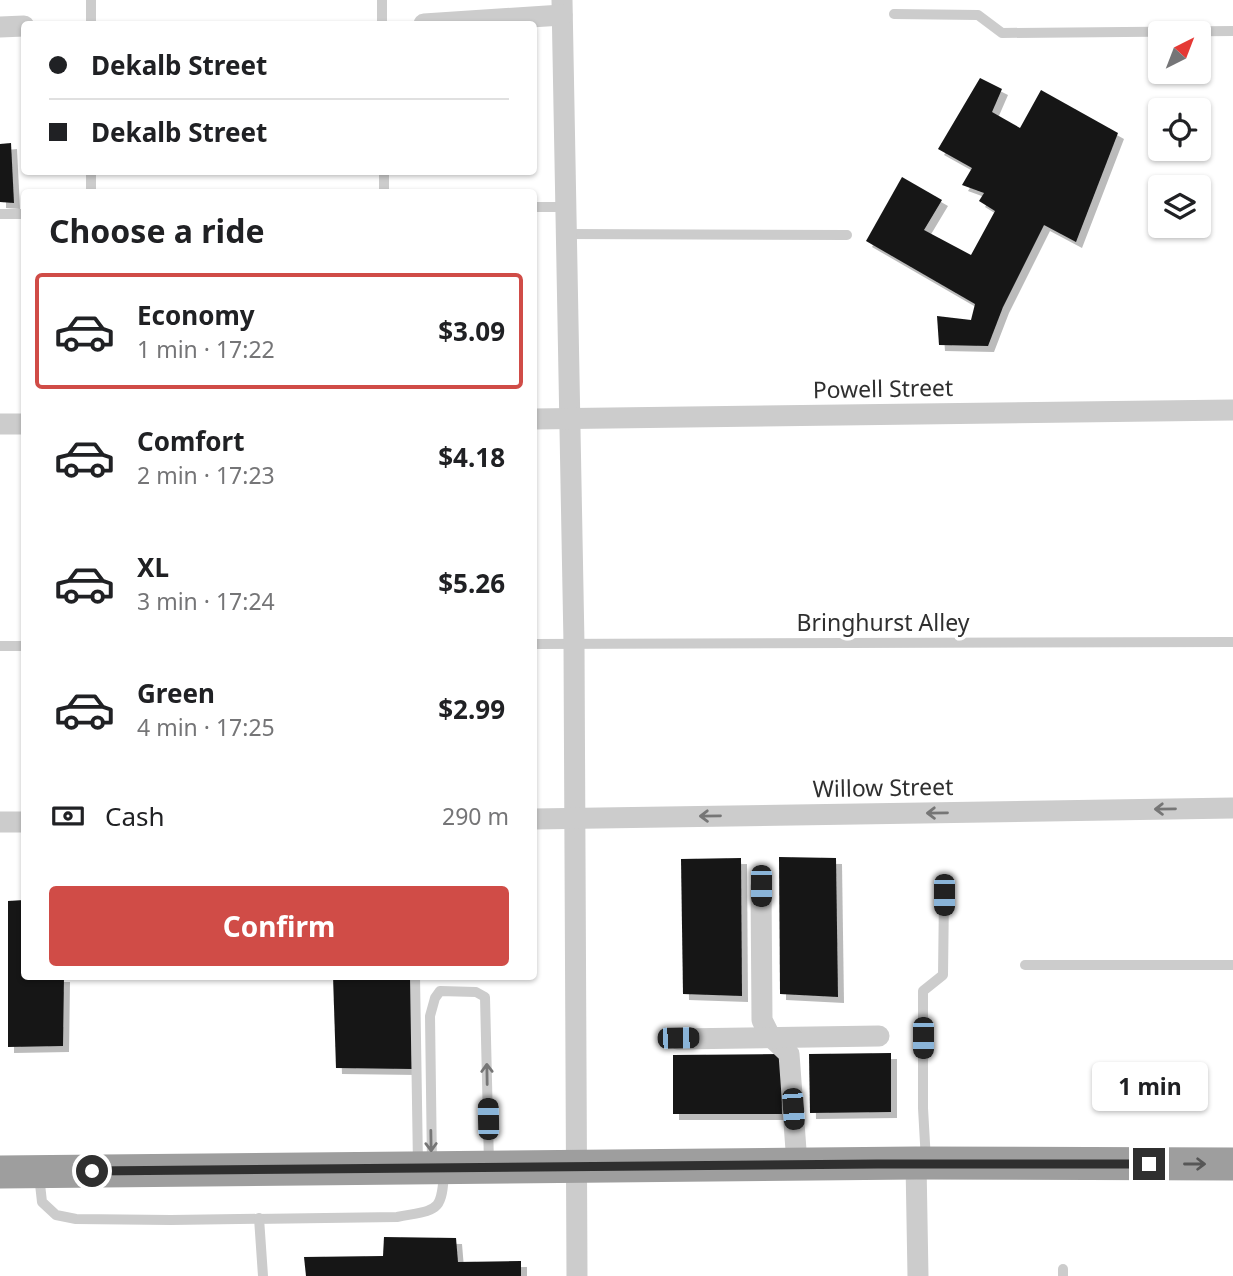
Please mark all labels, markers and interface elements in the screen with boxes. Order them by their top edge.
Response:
north arrow [1148,21,1211,84]
map controls [1148,21,1211,238]
text: Dekalb Street [91,47,267,83]
button: locate [1148,98,1211,161]
text: Dekalb Street [91,114,267,150]
button: layers [1148,175,1211,238]
text: Choose a ride [49,209,265,252]
text: Economy [137,297,255,333]
icon: car [53,300,116,363]
text: $3.09 [438,313,505,349]
text: 1 min · 17:22 [137,333,275,365]
street label: Powell Street [812,371,954,405]
text: Comfort [137,423,245,459]
icon: car [53,426,116,489]
text: $4.18 [438,439,505,475]
text: 2 min · 17:23 [137,459,275,491]
text: XL [137,549,169,585]
icon: car [53,552,116,615]
text: $5.26 [438,565,505,601]
text: 3 min · 17:24 [137,585,275,617]
street label: Bringhurst Alley [797,606,970,638]
text: Green [137,675,215,711]
icon: car [53,678,116,741]
text: $2.99 [438,691,505,727]
text: 4 min · 17:25 [137,711,275,743]
street label: Willow Street [812,770,954,804]
icon: cash [49,797,87,835]
text: Cash [105,798,165,834]
text: 290 m [442,800,509,832]
one-way arrow [1154,802,1177,816]
one-way arrow [926,806,949,820]
one-way arrow [699,810,722,823]
car [751,865,772,907]
car [934,874,955,916]
button: Confirm [49,886,509,966]
car [913,1017,934,1059]
car [657,1027,700,1049]
callout: 1 min [1091,1062,1207,1112]
one-way arrow [480,1063,494,1086]
text: 1 min [1118,1070,1182,1102]
car [782,1087,805,1131]
car [478,1098,499,1140]
one-way arrow [425,1130,438,1153]
route end [1133,1148,1165,1180]
route start [76,1155,108,1187]
one-way arrow [1183,1157,1206,1171]

